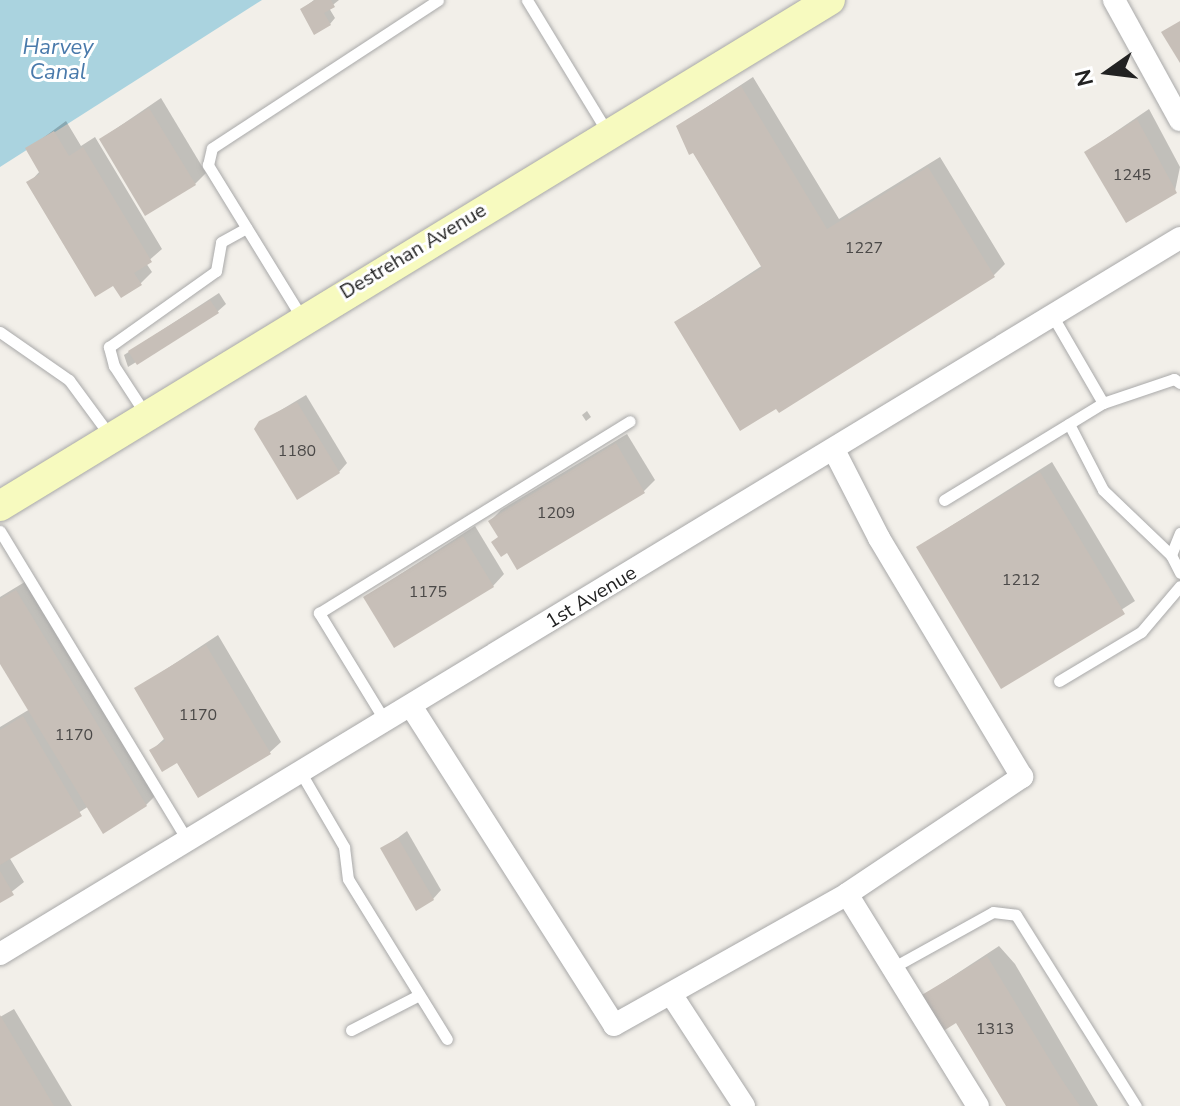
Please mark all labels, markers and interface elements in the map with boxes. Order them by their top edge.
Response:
north arrow [1068,32,1148,112]
water label: Harvey Canal [23,34,93,86]
text: N [1068,66,1101,89]
house number: 1245 [1113,165,1151,185]
street label: Destrehan Avenue [336,198,490,304]
house number: 1227 [845,238,883,258]
house number: 1180 [278,441,316,461]
house number: 1209 [537,503,575,523]
street label: 1st Avenue [541,561,641,633]
house number: 1212 [1002,570,1040,590]
house number: 1175 [409,582,447,602]
house number: 1170 [179,705,217,725]
house number: 1170 [55,725,93,745]
house number: 1313 [976,1019,1014,1039]

